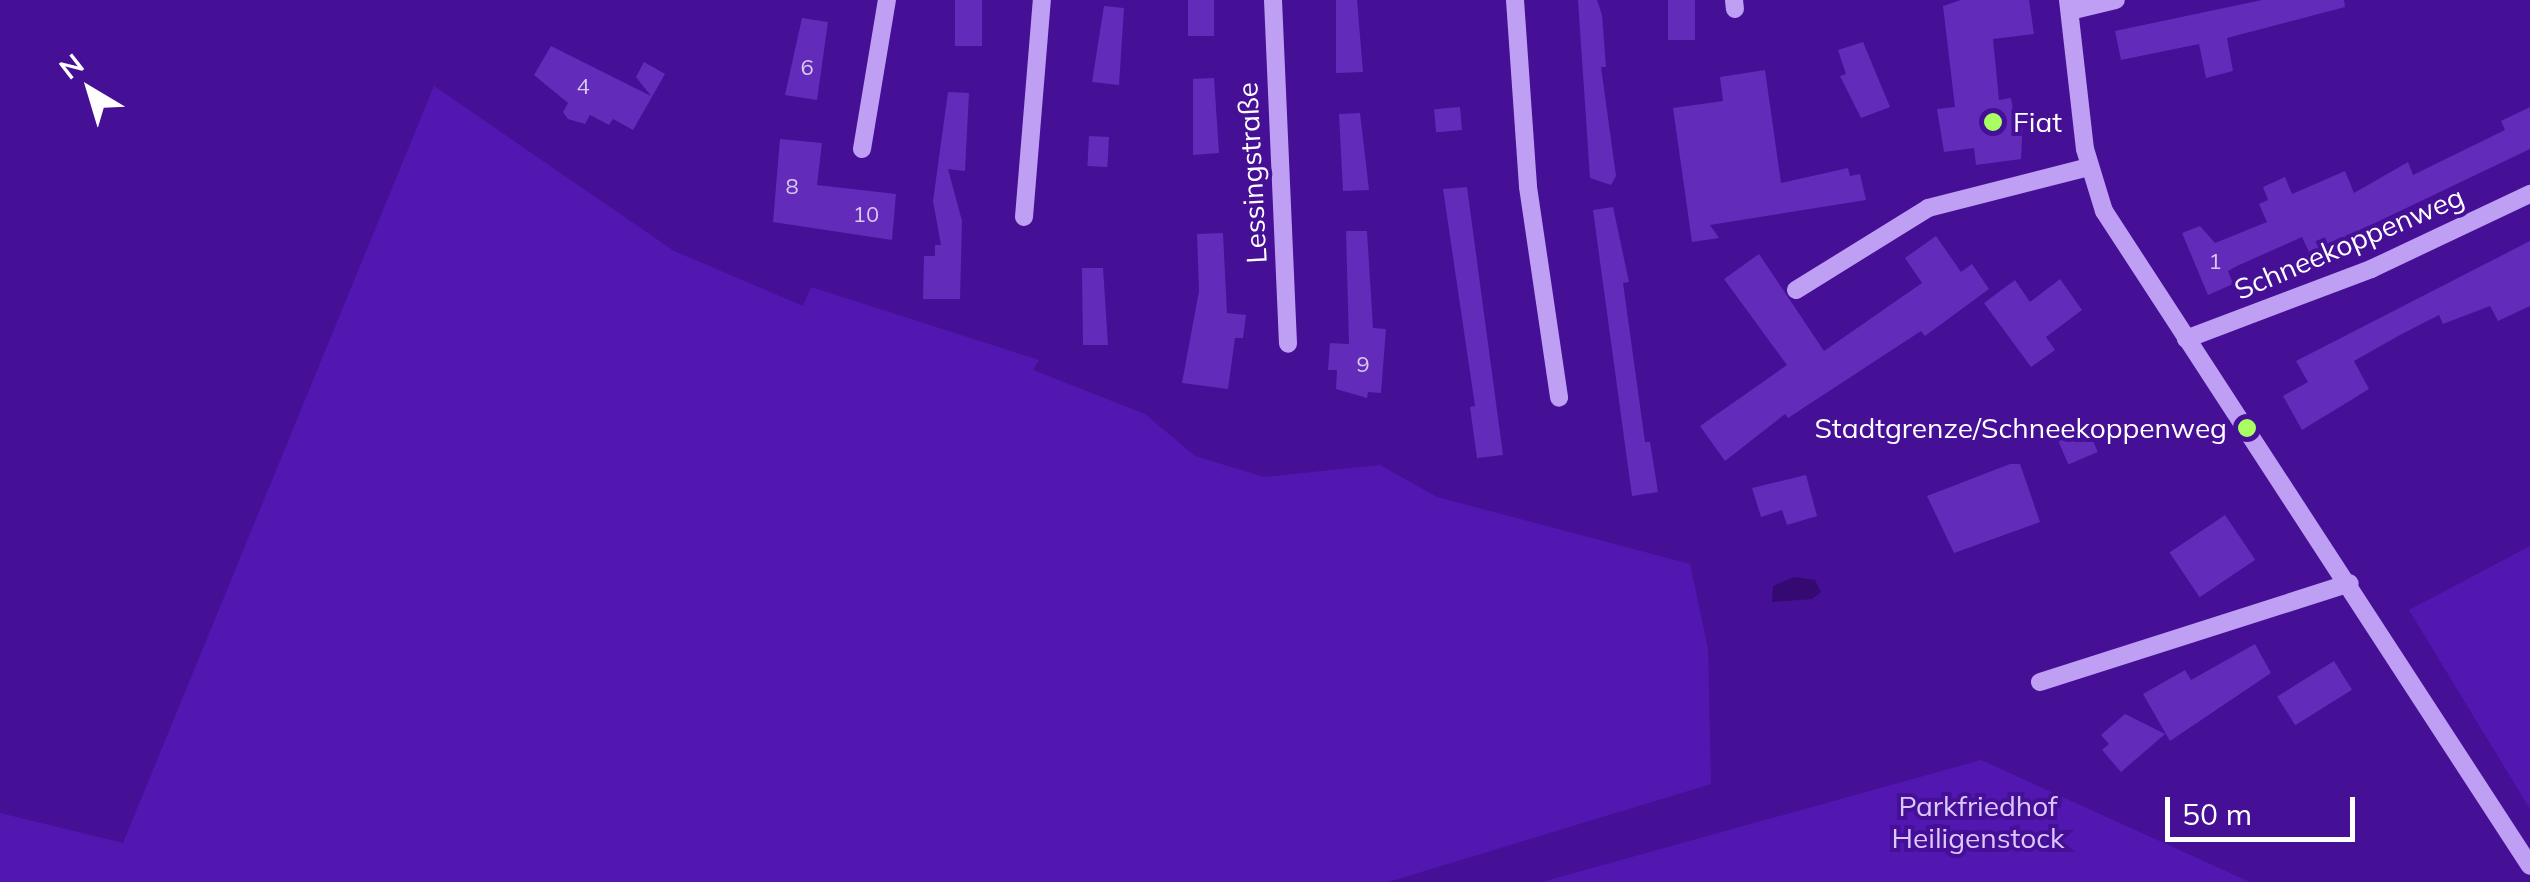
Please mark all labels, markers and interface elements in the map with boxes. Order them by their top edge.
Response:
north arrow [40,40,140,140]
text: N [52,46,90,86]
house number: 6 [800,55,814,81]
house number: 4 [576,74,590,100]
street label: Lessingstraße [1230,82,1274,264]
place label: Fiat [2013,105,2062,139]
marker: Fiat [1982,111,2004,133]
house number: 8 [785,174,799,200]
street label: Schneekoppenweg [2229,179,2469,307]
house number: 10 [853,202,879,228]
house number: 1 [2208,249,2222,275]
house number: 9 [1356,352,1370,378]
place label: Stadtgrenze/Schneekoppenweg [1814,411,2227,445]
marker: Stadtgrenze/Schneekoppenweg [2236,417,2258,439]
scale bar [2170,777,2360,839]
park label: Parkfriedhof Heiligenstock [1892,789,2064,855]
text: 50 m [2182,795,2252,833]

